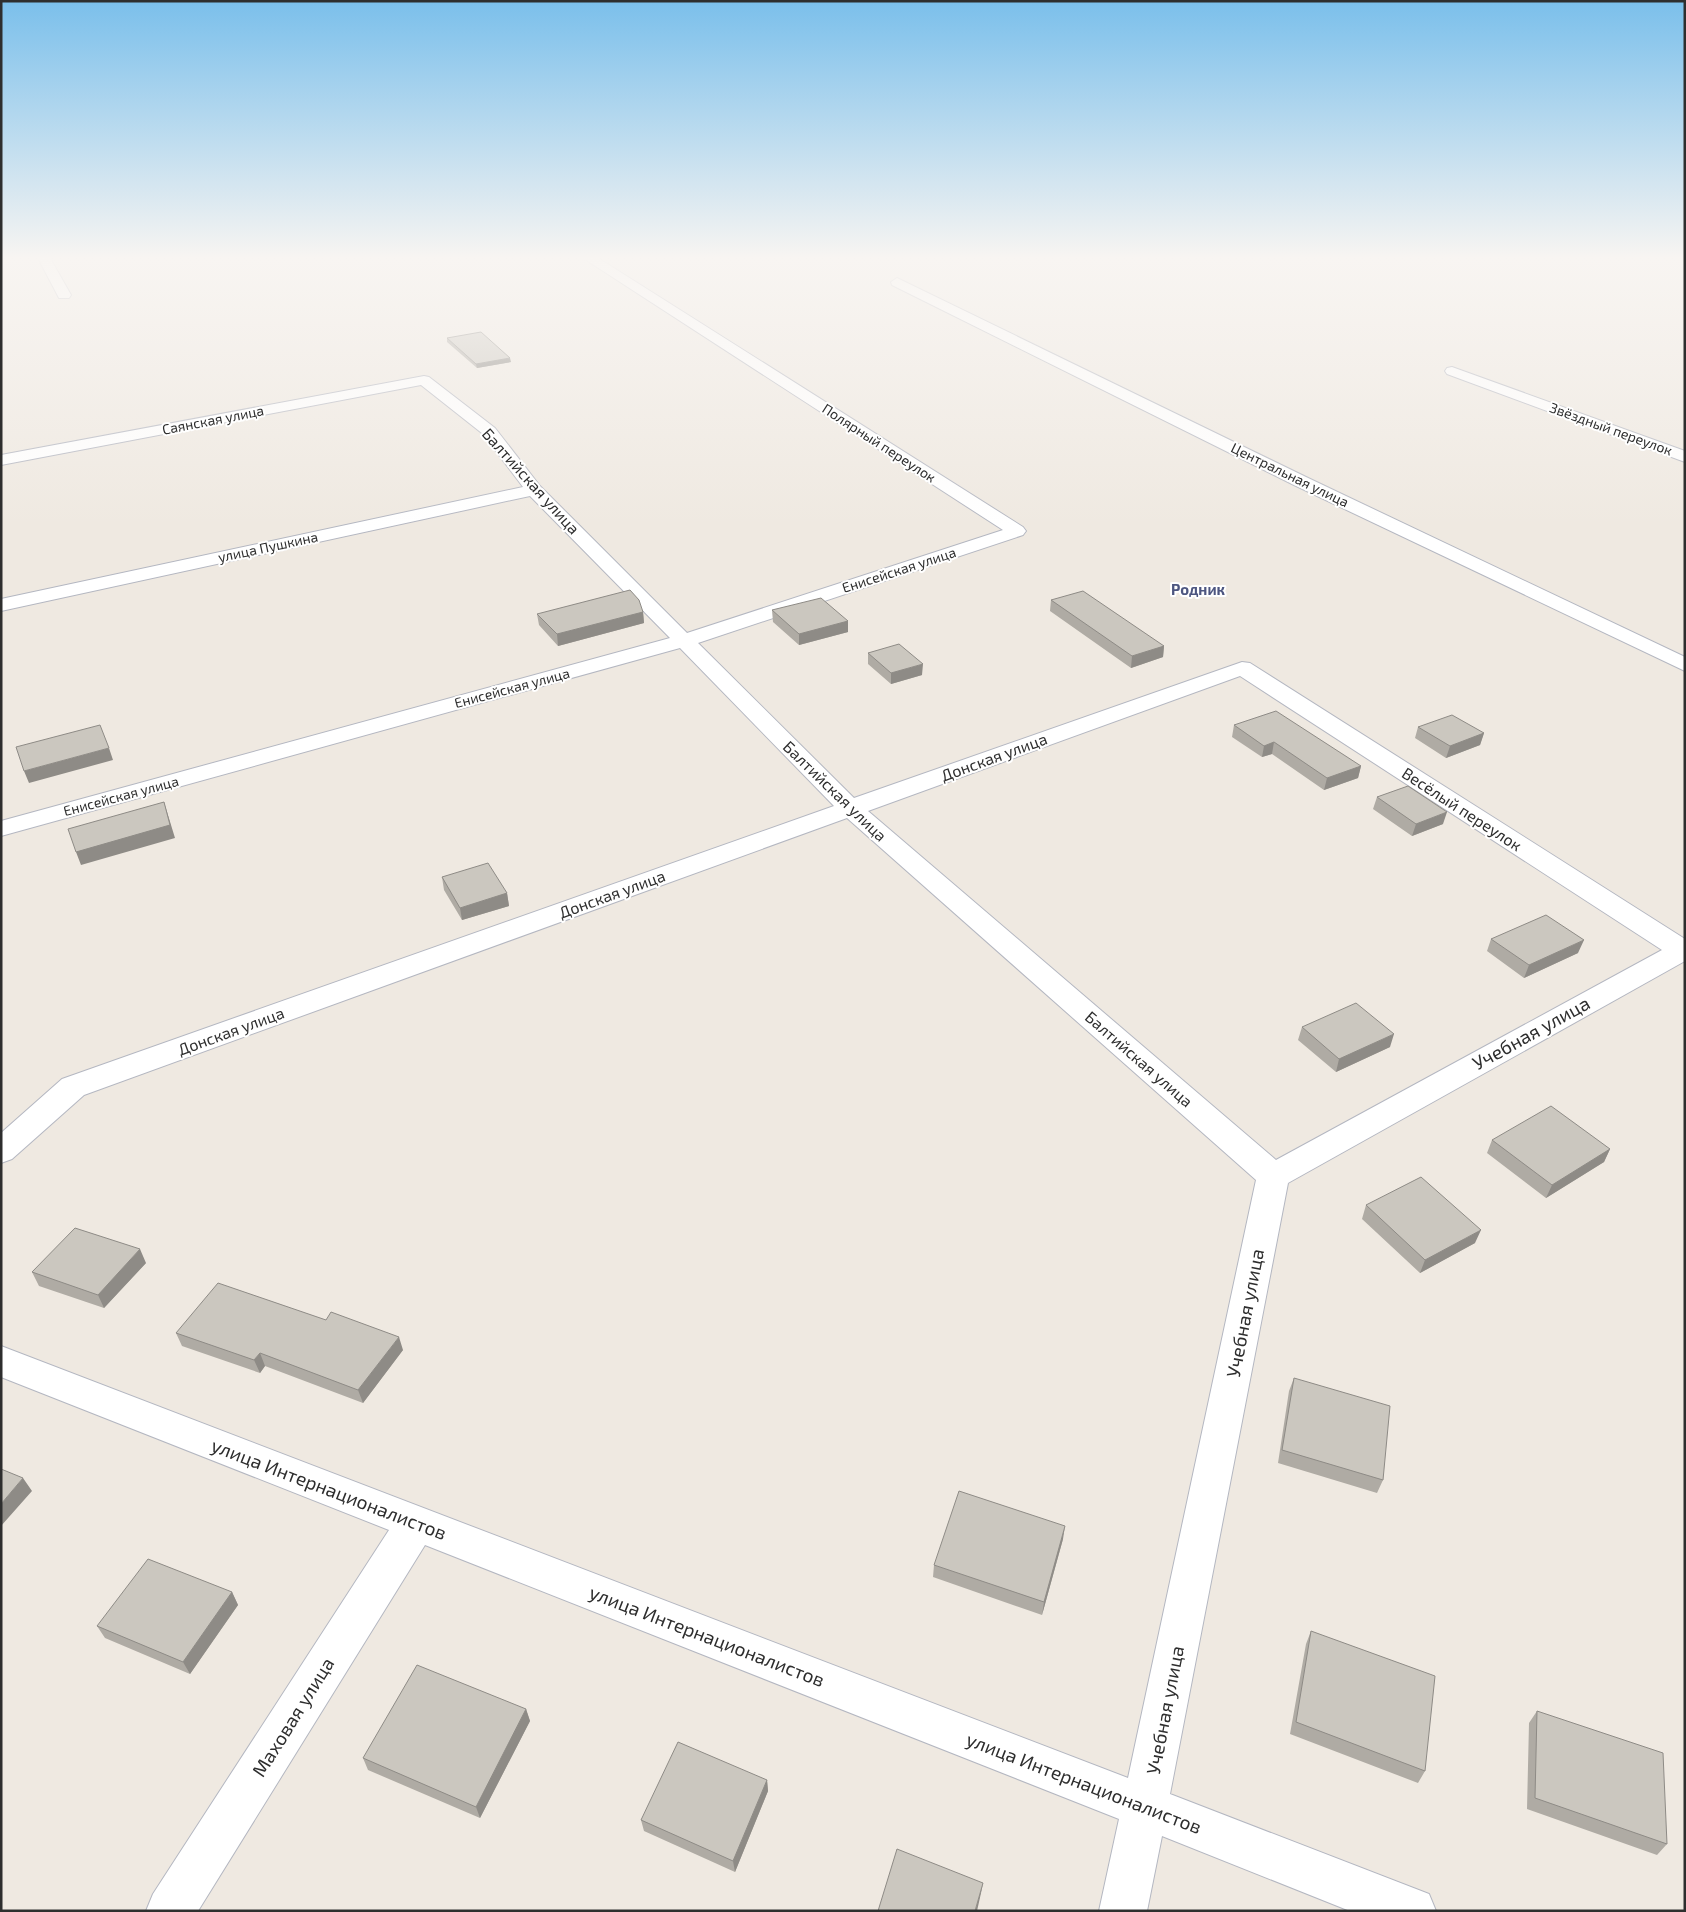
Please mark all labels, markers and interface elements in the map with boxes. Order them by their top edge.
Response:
street label: Звёздный переулок [1548,398,1675,459]
street label: Полярный переулок [819,399,940,486]
street label: Саянская улица [161,401,265,438]
street label: Балтийская улица [478,424,584,538]
street label: Центральная улица [1229,439,1352,510]
street label: улица Пушкина [216,528,320,565]
street label: Енисейская улица [840,543,958,596]
district label: Родник [1171,580,1226,598]
street label: Енисейская улица [452,664,571,711]
street label: Донская улица [938,728,1050,786]
street label: Балтийская улица [779,736,891,846]
street label: Весёлый переулок [1398,763,1526,855]
street label: Енисейская улица [61,772,180,819]
street label: Донская улица [556,865,668,923]
street label: Учебная улица [1468,991,1594,1075]
street label: Донская улица [175,1002,287,1060]
street label: Балтийская улица [1081,1007,1197,1111]
street label: Учебная улица [1221,1246,1269,1380]
street label: улица Интернационалистов [208,1433,450,1545]
street label: улица Интернационалистов [586,1580,828,1692]
street label: Учебная улица [1141,1643,1189,1777]
street label: Маховая улица [247,1653,339,1781]
street label: улица Интернационалистов [963,1727,1205,1839]

